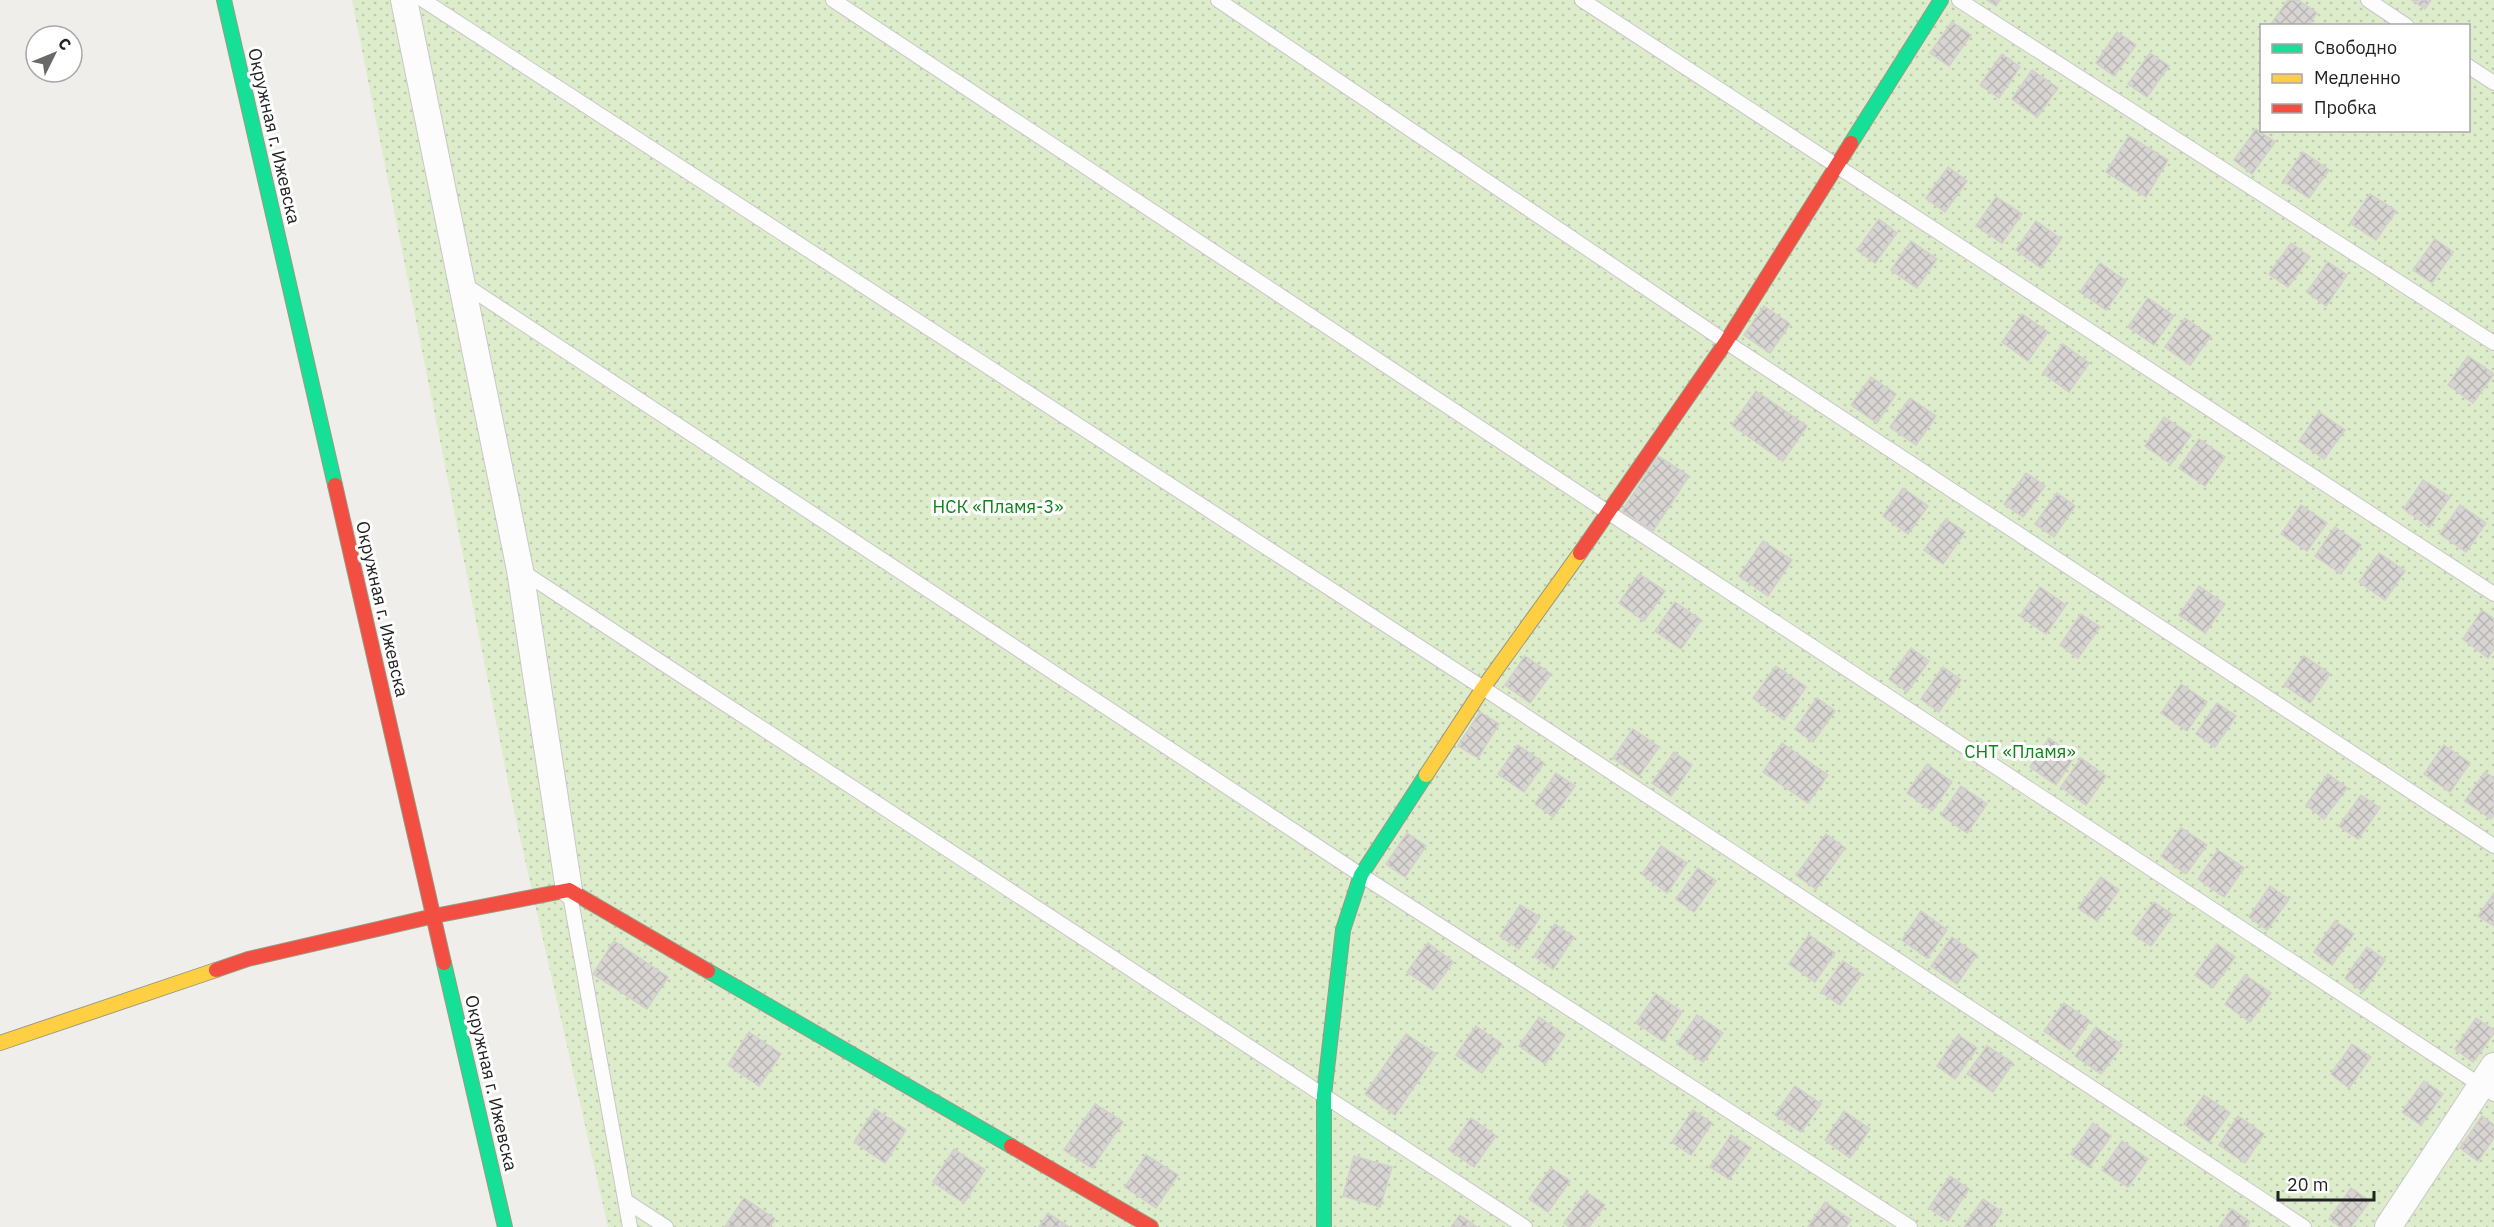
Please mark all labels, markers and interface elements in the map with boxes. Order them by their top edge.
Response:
north arrow [24,24,84,84]
legend [2260,24,2470,132]
text: С [54,33,76,54]
text: Свободно [2314,36,2397,59]
street label: Окружная г. Ижевска [243,46,306,226]
text: Медленно [2314,66,2401,89]
text: Пробка [2314,96,2377,119]
park label: НСК «Пламя-3» [933,495,1063,518]
street label: Окружная г. Ижевска [351,519,414,699]
park label: СНТ «Пламя» [1964,740,2076,763]
street label: Окружная г. Ижевска [460,993,523,1173]
scale bar [2278,1164,2374,1202]
text: 20 m [2287,1173,2329,1196]

